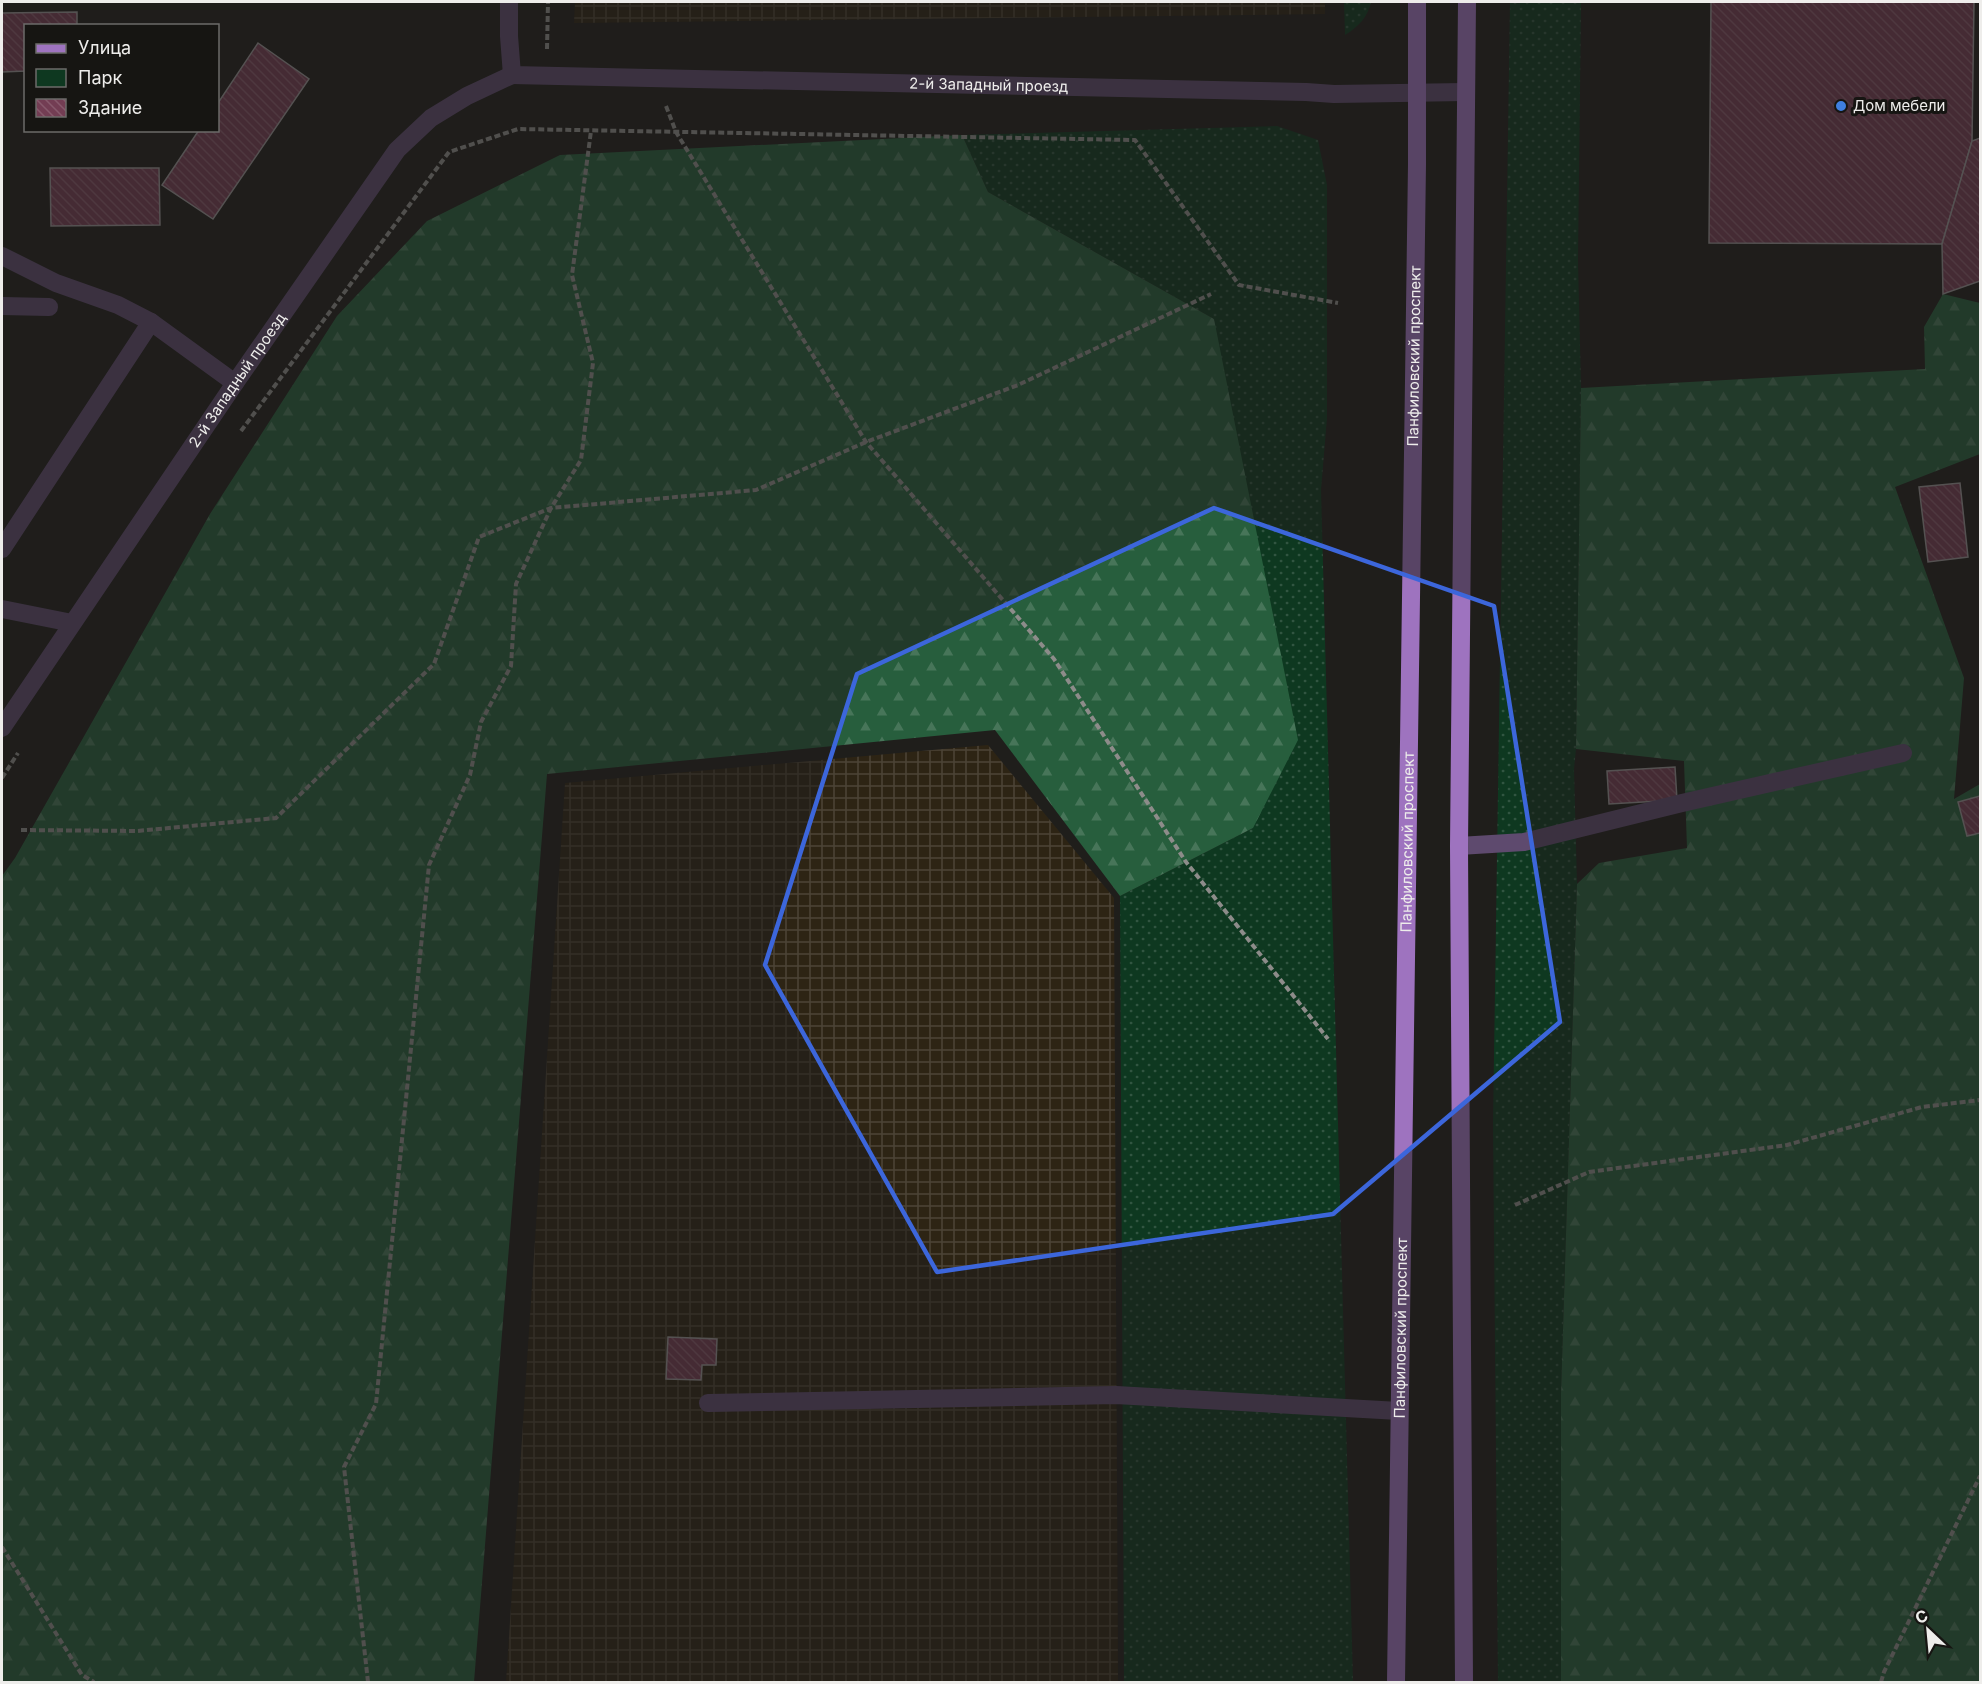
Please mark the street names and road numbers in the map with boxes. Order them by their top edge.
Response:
street label: 2-й Западный проезд [909,74,1069,96]
street label: Панфиловский проспект [1403,266,1425,447]
street label: 2-й Западный проезд [184,309,290,451]
street label: Панфиловский проспект [1396,752,1418,933]
street label: Панфиловский проспект [1390,1237,1411,1419]

